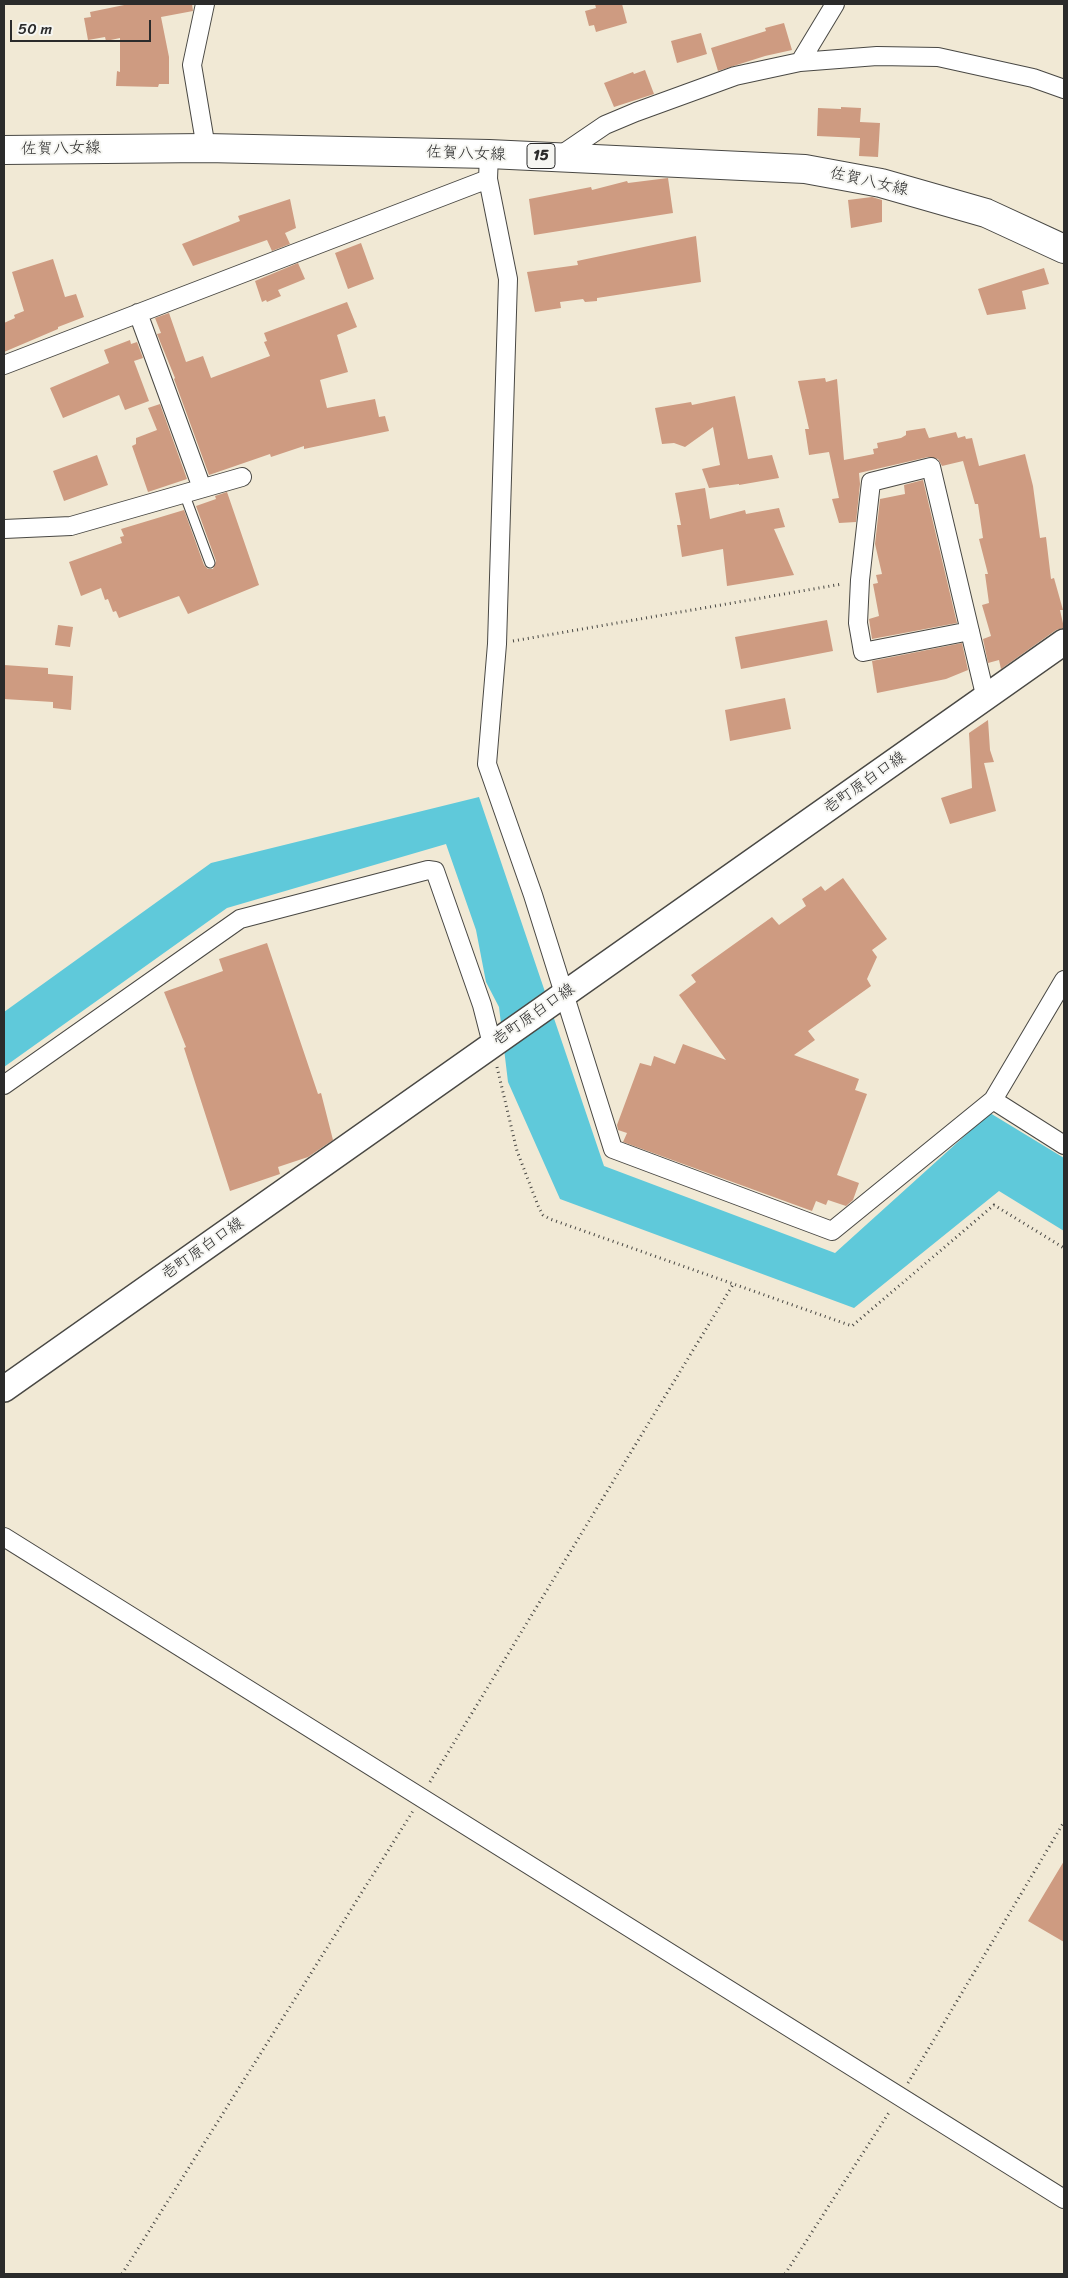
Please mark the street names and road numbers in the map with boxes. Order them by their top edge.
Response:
street label: 佐賀八女線 [21,139,101,159]
street label: 佐賀八女線 [426,143,506,165]
road number: 15 [527,144,555,168]
street label: 佐賀八女線 [828,164,910,200]
street label: 壱町原白口線 [820,748,910,818]
street label: 壱町原白口線 [489,980,579,1050]
street label: 壱町原白口線 [158,1214,248,1284]

